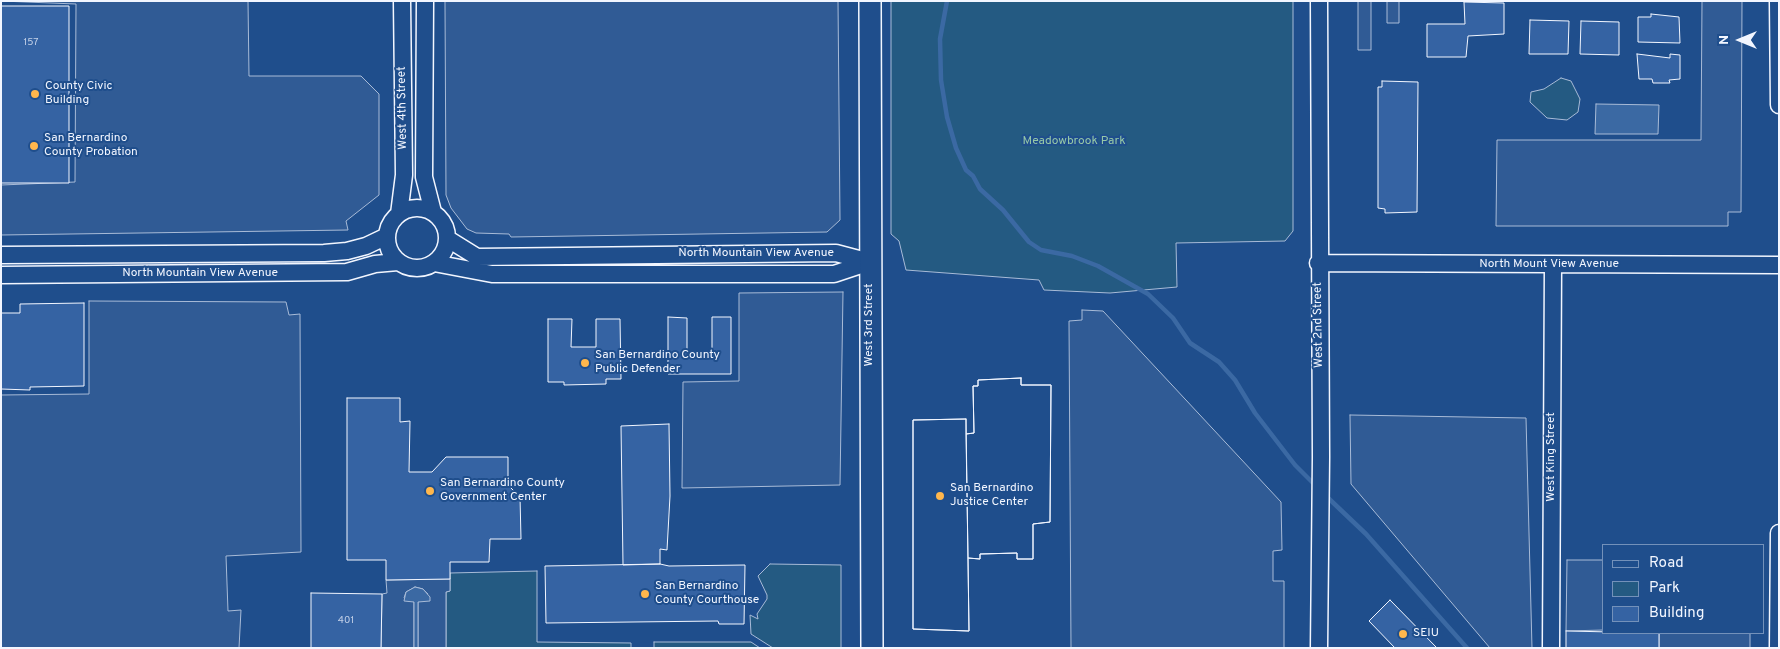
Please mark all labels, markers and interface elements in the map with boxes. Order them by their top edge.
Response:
north arrow [1715,15,1765,65]
text: N [1716,35,1733,45]
house number: 157 [23,37,39,49]
street label: West 4th Street [395,66,411,150]
place label: County Civic Building [45,80,112,108]
marker: County Civic Building [29,88,41,100]
place label: San Bernardino County Probation [44,132,138,160]
park label: Meadowbrook Park [1022,135,1126,149]
marker: San Bernardino County Probation [28,140,40,152]
street label: North Mountain View Avenue [678,247,834,261]
street label: North Mount View Avenue [1479,258,1619,272]
street label: North Mountain View Avenue [122,267,278,281]
street label: West 2nd Street [1311,282,1327,368]
street label: West 3rd Street [863,283,877,367]
place label: San Bernardino County Public Defender [595,349,720,377]
marker: San Bernardino County Public Defender [579,357,591,369]
street label: West King Street [1545,412,1559,502]
place label: San Bernardino County Government Center [440,477,565,505]
place label: San Bernardino Justice Center [950,482,1033,510]
marker: San Bernardino County Government Center [424,485,436,497]
marker: San Bernardino Justice Center [934,490,946,502]
legend [1602,544,1765,634]
text: Road [1649,554,1684,573]
text: Park [1649,579,1680,598]
place label: San Bernardino County Courthouse [655,580,759,608]
marker: San Bernardino County Courthouse [639,588,651,600]
text: Building [1649,604,1704,623]
house number: 401 [338,615,354,627]
place label: SEIU [1413,627,1439,641]
marker: SEIU [1397,628,1409,640]

